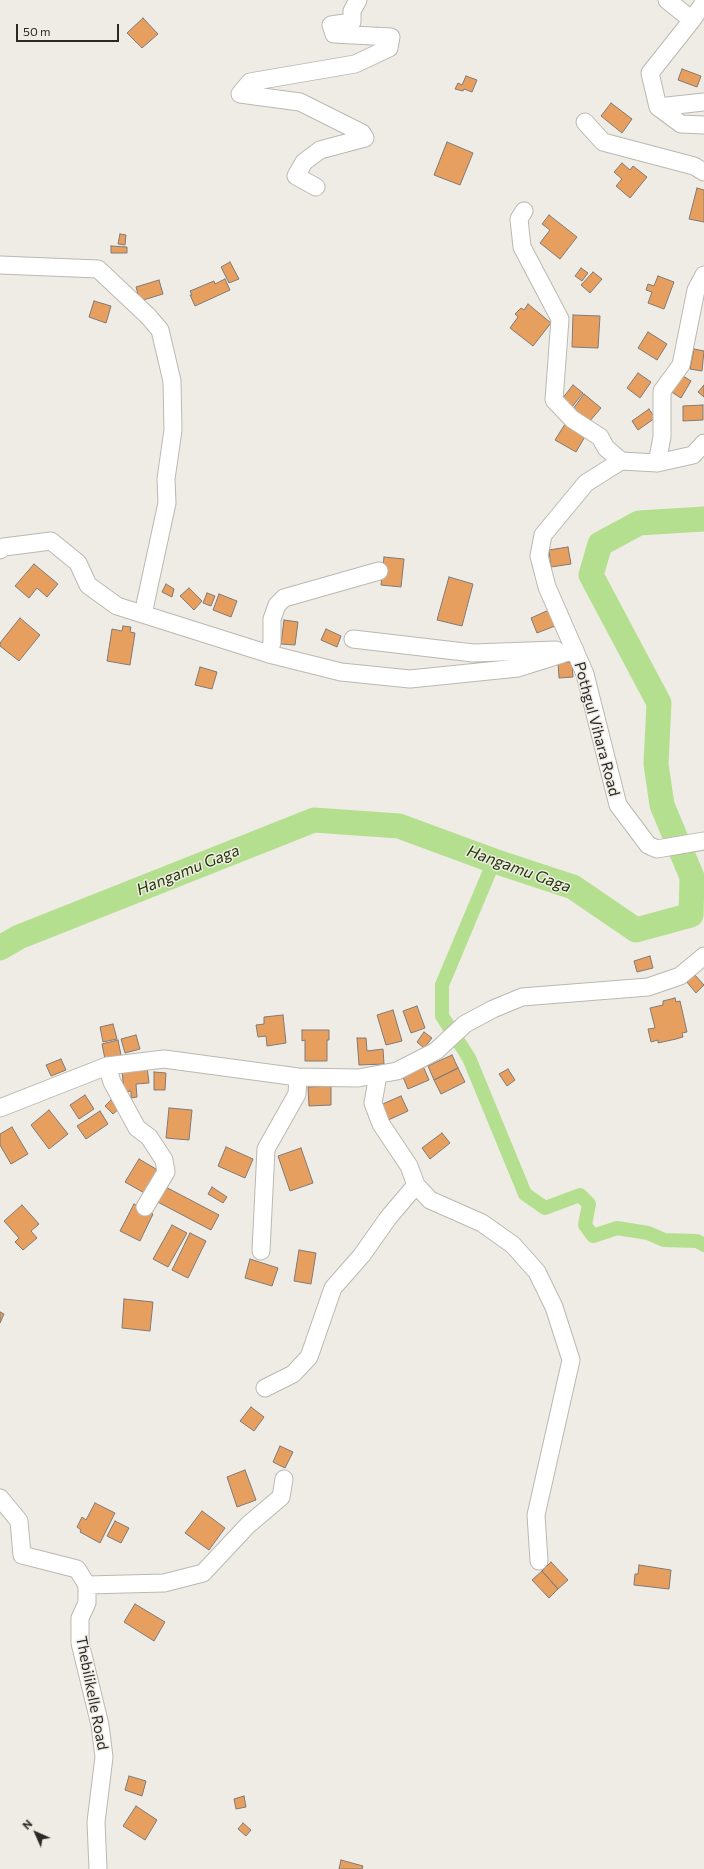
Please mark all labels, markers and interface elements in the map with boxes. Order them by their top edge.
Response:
scale bar [18,16,121,42]
text: 50 m [23,24,51,38]
street label: Pothgul Vihara Road [570,660,624,798]
water label: Hangamu Gaga [134,841,242,899]
water label: Hangamu Gaga [464,841,574,897]
street label: Thebilikelle Road [72,1635,112,1751]
north arrow [16,1813,56,1853]
text: N [20,1817,35,1832]

